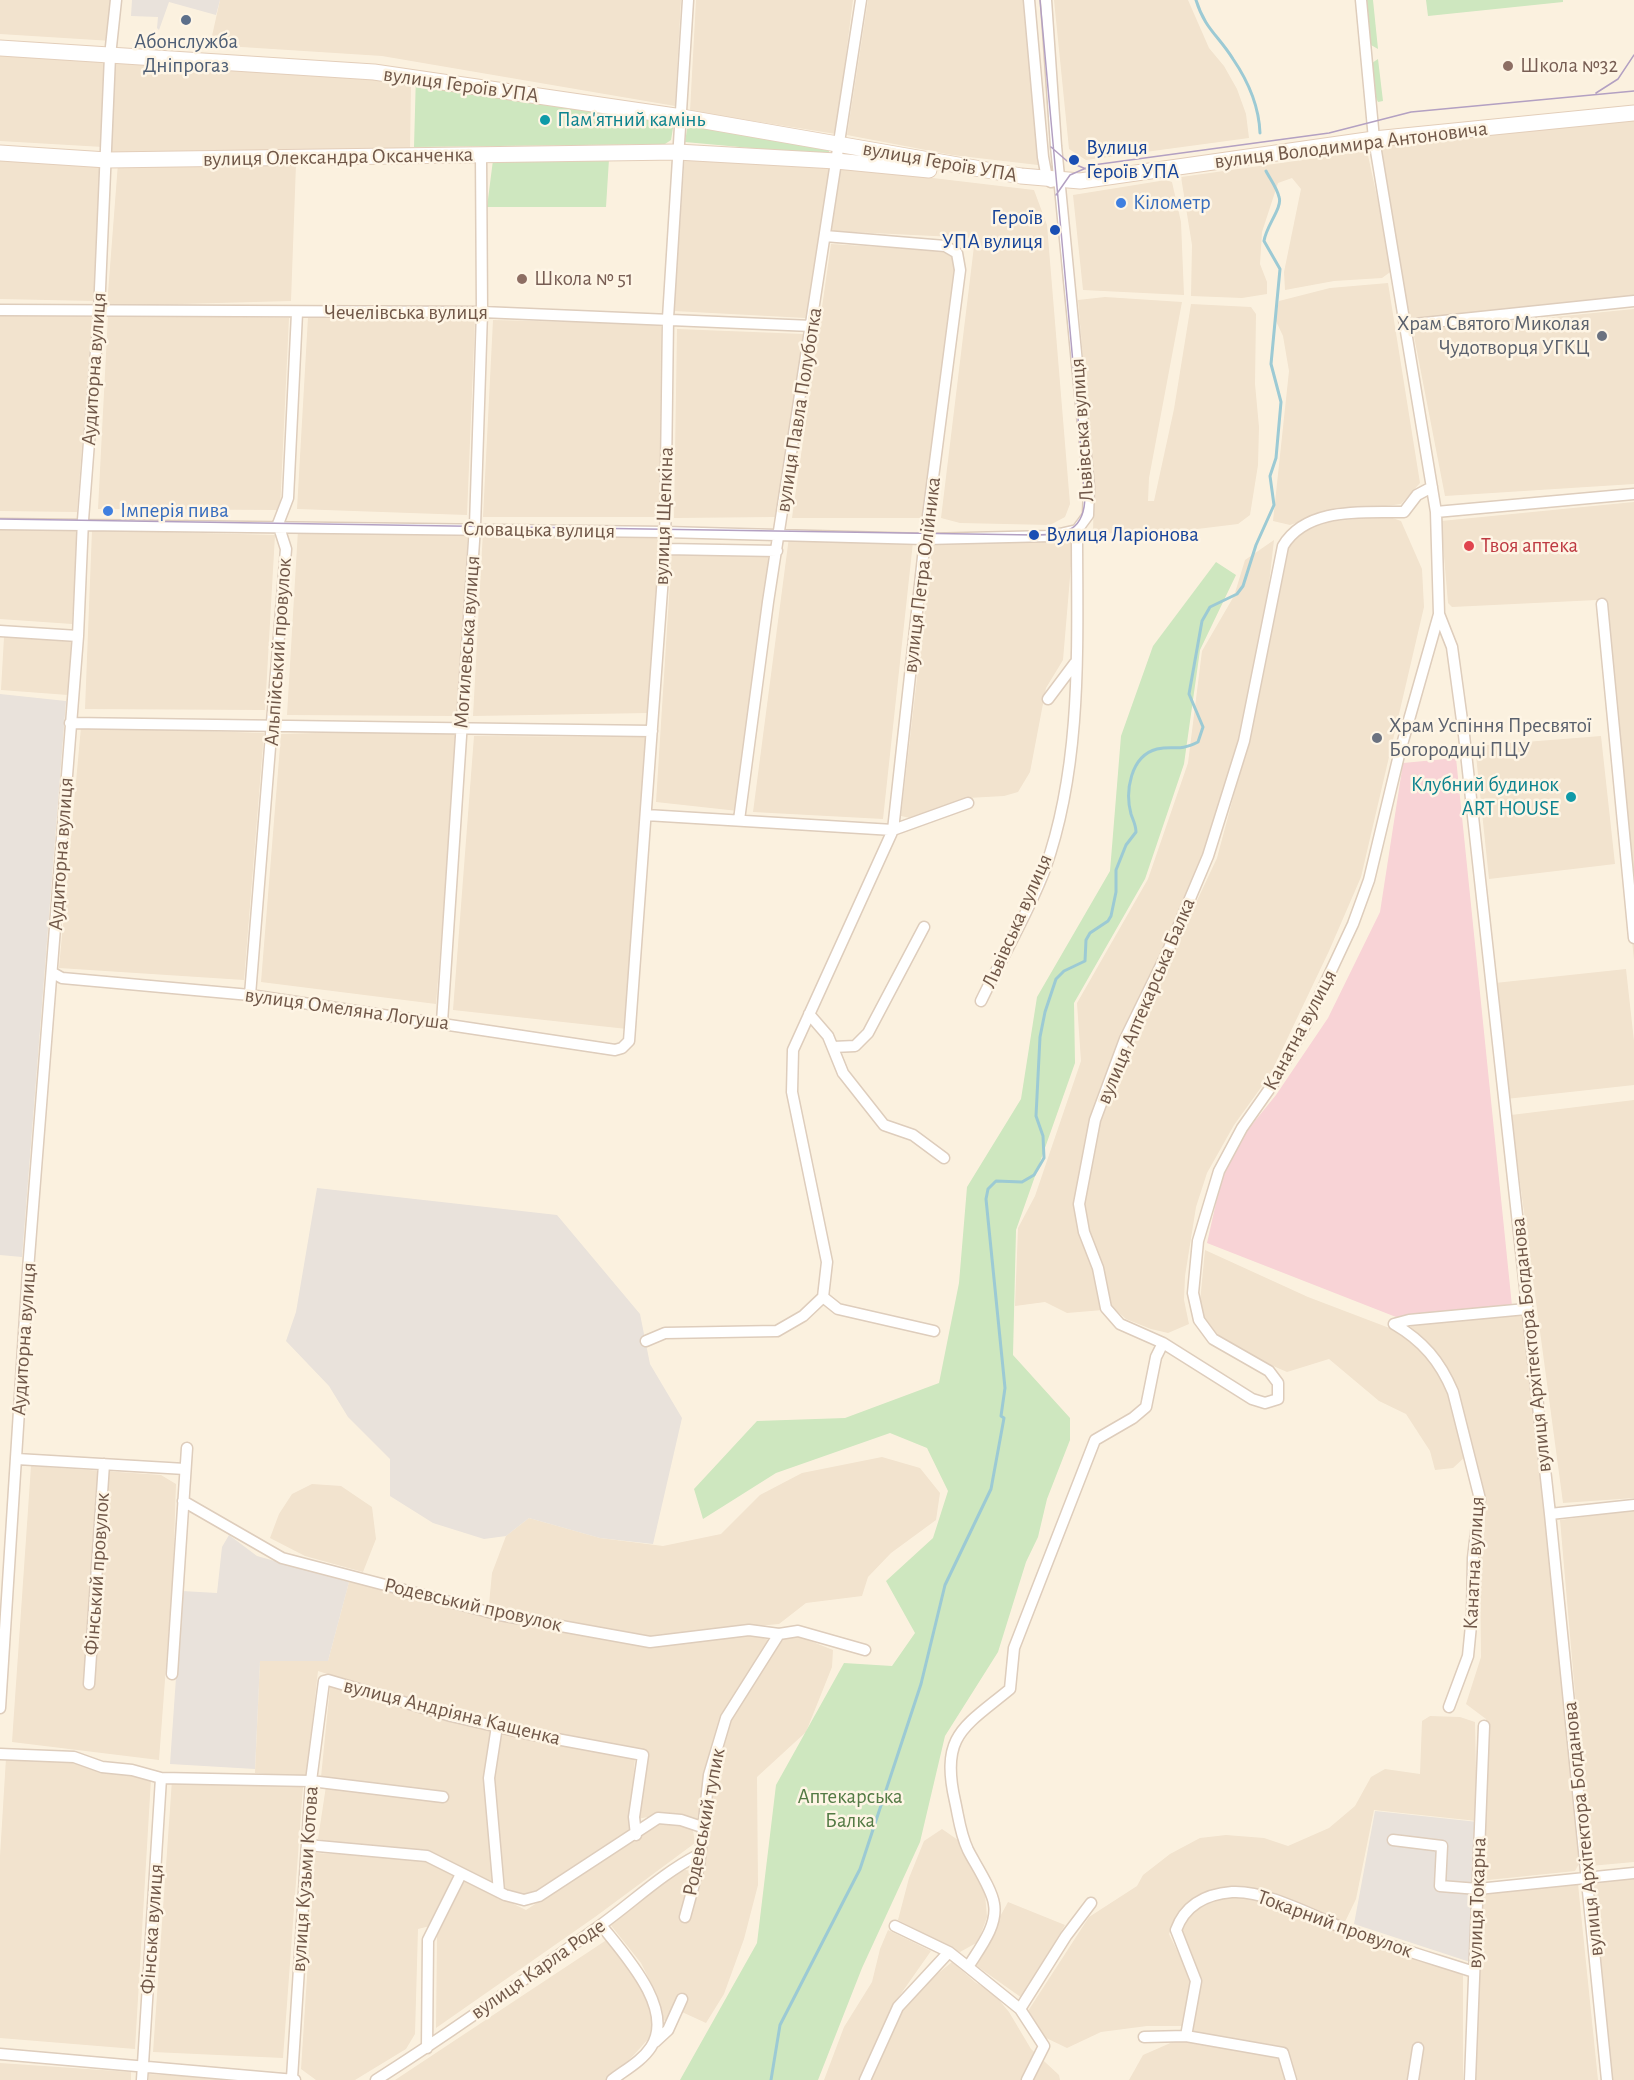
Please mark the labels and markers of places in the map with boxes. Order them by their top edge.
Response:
marker: Абонслужба Дніпрогаз [179,13,193,27]
place label: Абонслужба Дніпрогаз [134,29,238,79]
place label: Школа №32 [1520,53,1618,79]
marker: Школа №32 [1501,59,1515,73]
place label: Пам'ятний камінь [557,107,705,133]
marker: Пам'ятний камінь [538,113,552,127]
place label: Вулиця Героїв УПА [1086,135,1179,185]
marker: Вулиця Героїв УПА [1067,153,1081,167]
place label: Кілометр [1133,190,1211,216]
marker: Кілометр [1114,196,1128,210]
place label: Героїв УПА вулиця [942,205,1043,255]
marker: Героїв УПА вулиця [1048,223,1062,237]
place label: Школа № 51 [534,266,633,292]
marker: Школа № 51 [515,272,529,286]
place label: Храм Святого Миколая Чудотворця УГКЦ [1397,311,1590,361]
marker: Храм Святого Миколая Чудотворця УГКЦ [1595,329,1609,343]
place label: Імперія пива [120,498,229,524]
marker: Імперія пива [101,504,115,518]
place label: Вулиця Ларіонова [1046,522,1199,548]
marker: Вулиця Ларіонова [1027,528,1041,542]
place label: Твоя аптека [1481,533,1578,559]
marker: Твоя аптека [1462,539,1476,553]
place label: Храм Успіння Пресвятої Богородиці ПЦУ [1389,713,1592,763]
marker: Храм Успіння Пресвятої Богородиці ПЦУ [1370,731,1384,745]
place label: Клубний будинок ART HOUSE [1411,772,1559,822]
marker: Клубний будинок ART HOUSE [1564,790,1578,804]

